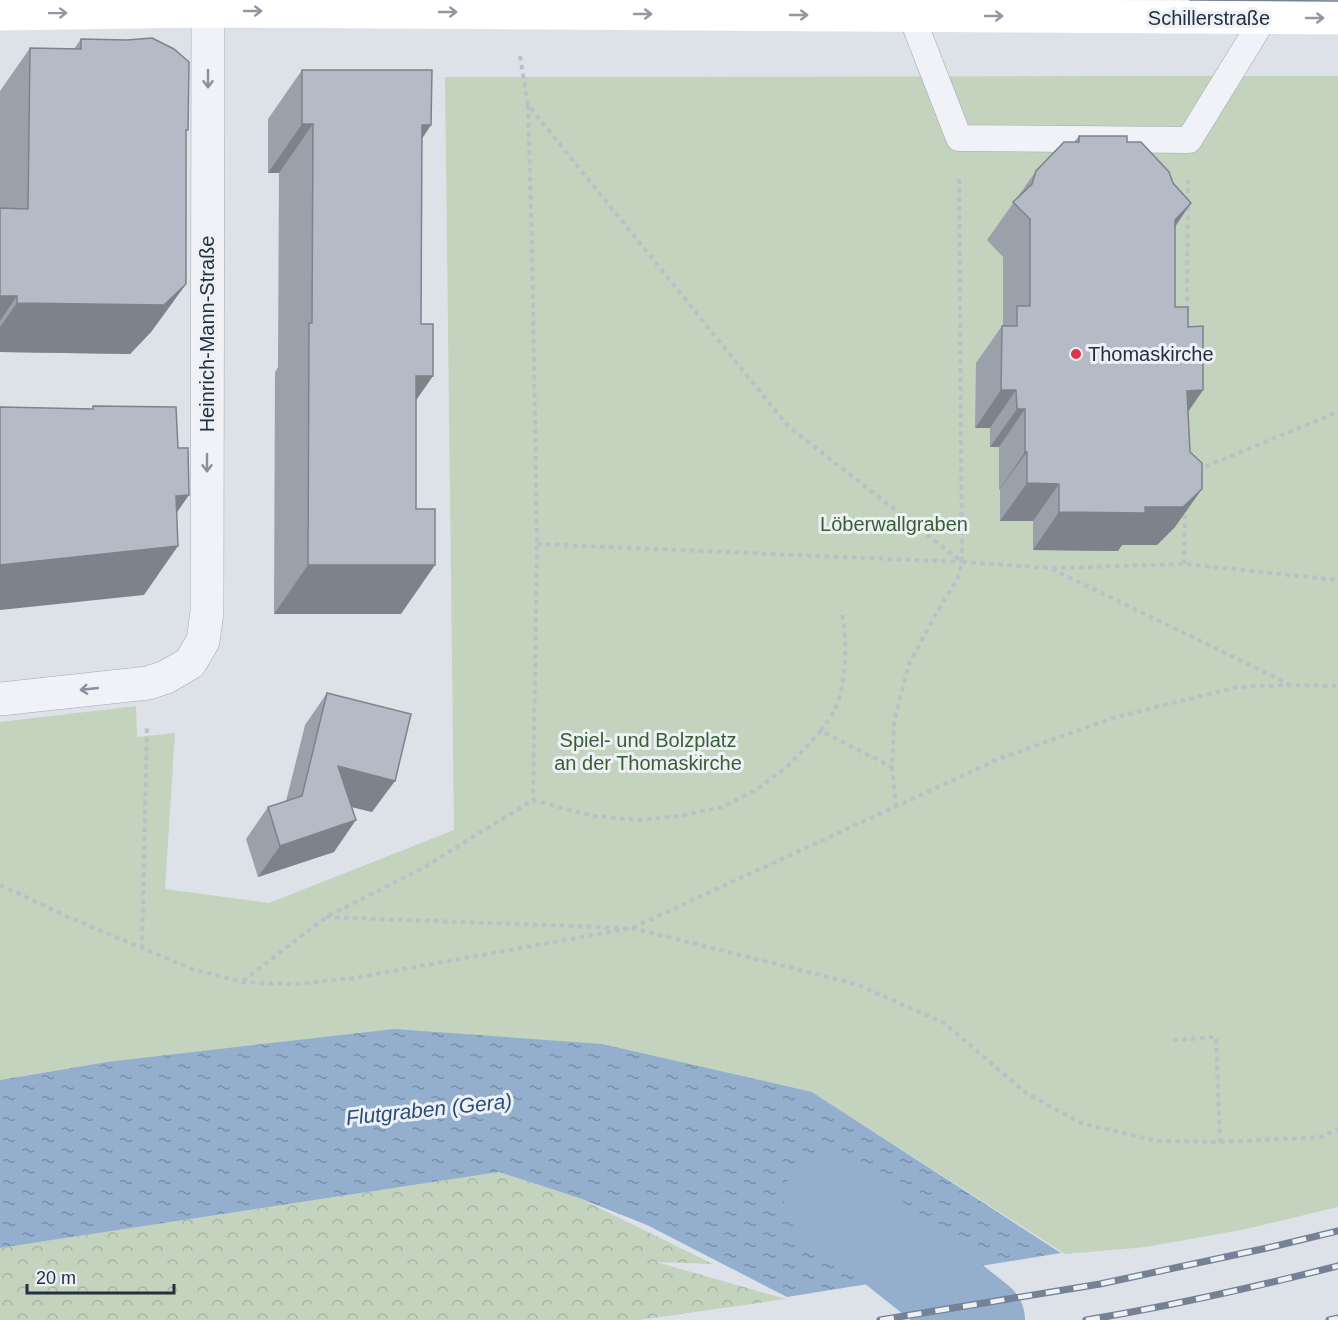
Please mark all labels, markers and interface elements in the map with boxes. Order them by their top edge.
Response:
one-way arrow [243,5,263,17]
one-way arrow [438,6,458,18]
street label: Schillerstraße [1148,7,1270,29]
one-way arrow [48,8,68,19]
one-way arrow [633,8,653,20]
one-way arrow [789,9,809,21]
one-way arrow [984,10,1004,22]
one-way arrow [1305,12,1325,24]
one-way arrow [202,69,214,89]
street label: Heinrich-Mann-Straße [196,236,218,432]
place label: Thomaskirche [1088,343,1214,365]
marker: Thomaskirche [1069,347,1083,361]
one-way arrow [201,453,213,473]
park label: Löberwallgraben [820,513,968,535]
one-way arrow [80,684,100,695]
park label: Spiel- und Bolzplatz an der Thomaskirche [554,729,742,774]
water label: Flutgraben (Gera) [345,1089,513,1129]
scale bar [27,1257,174,1295]
text: 20 m [36,1268,76,1288]

